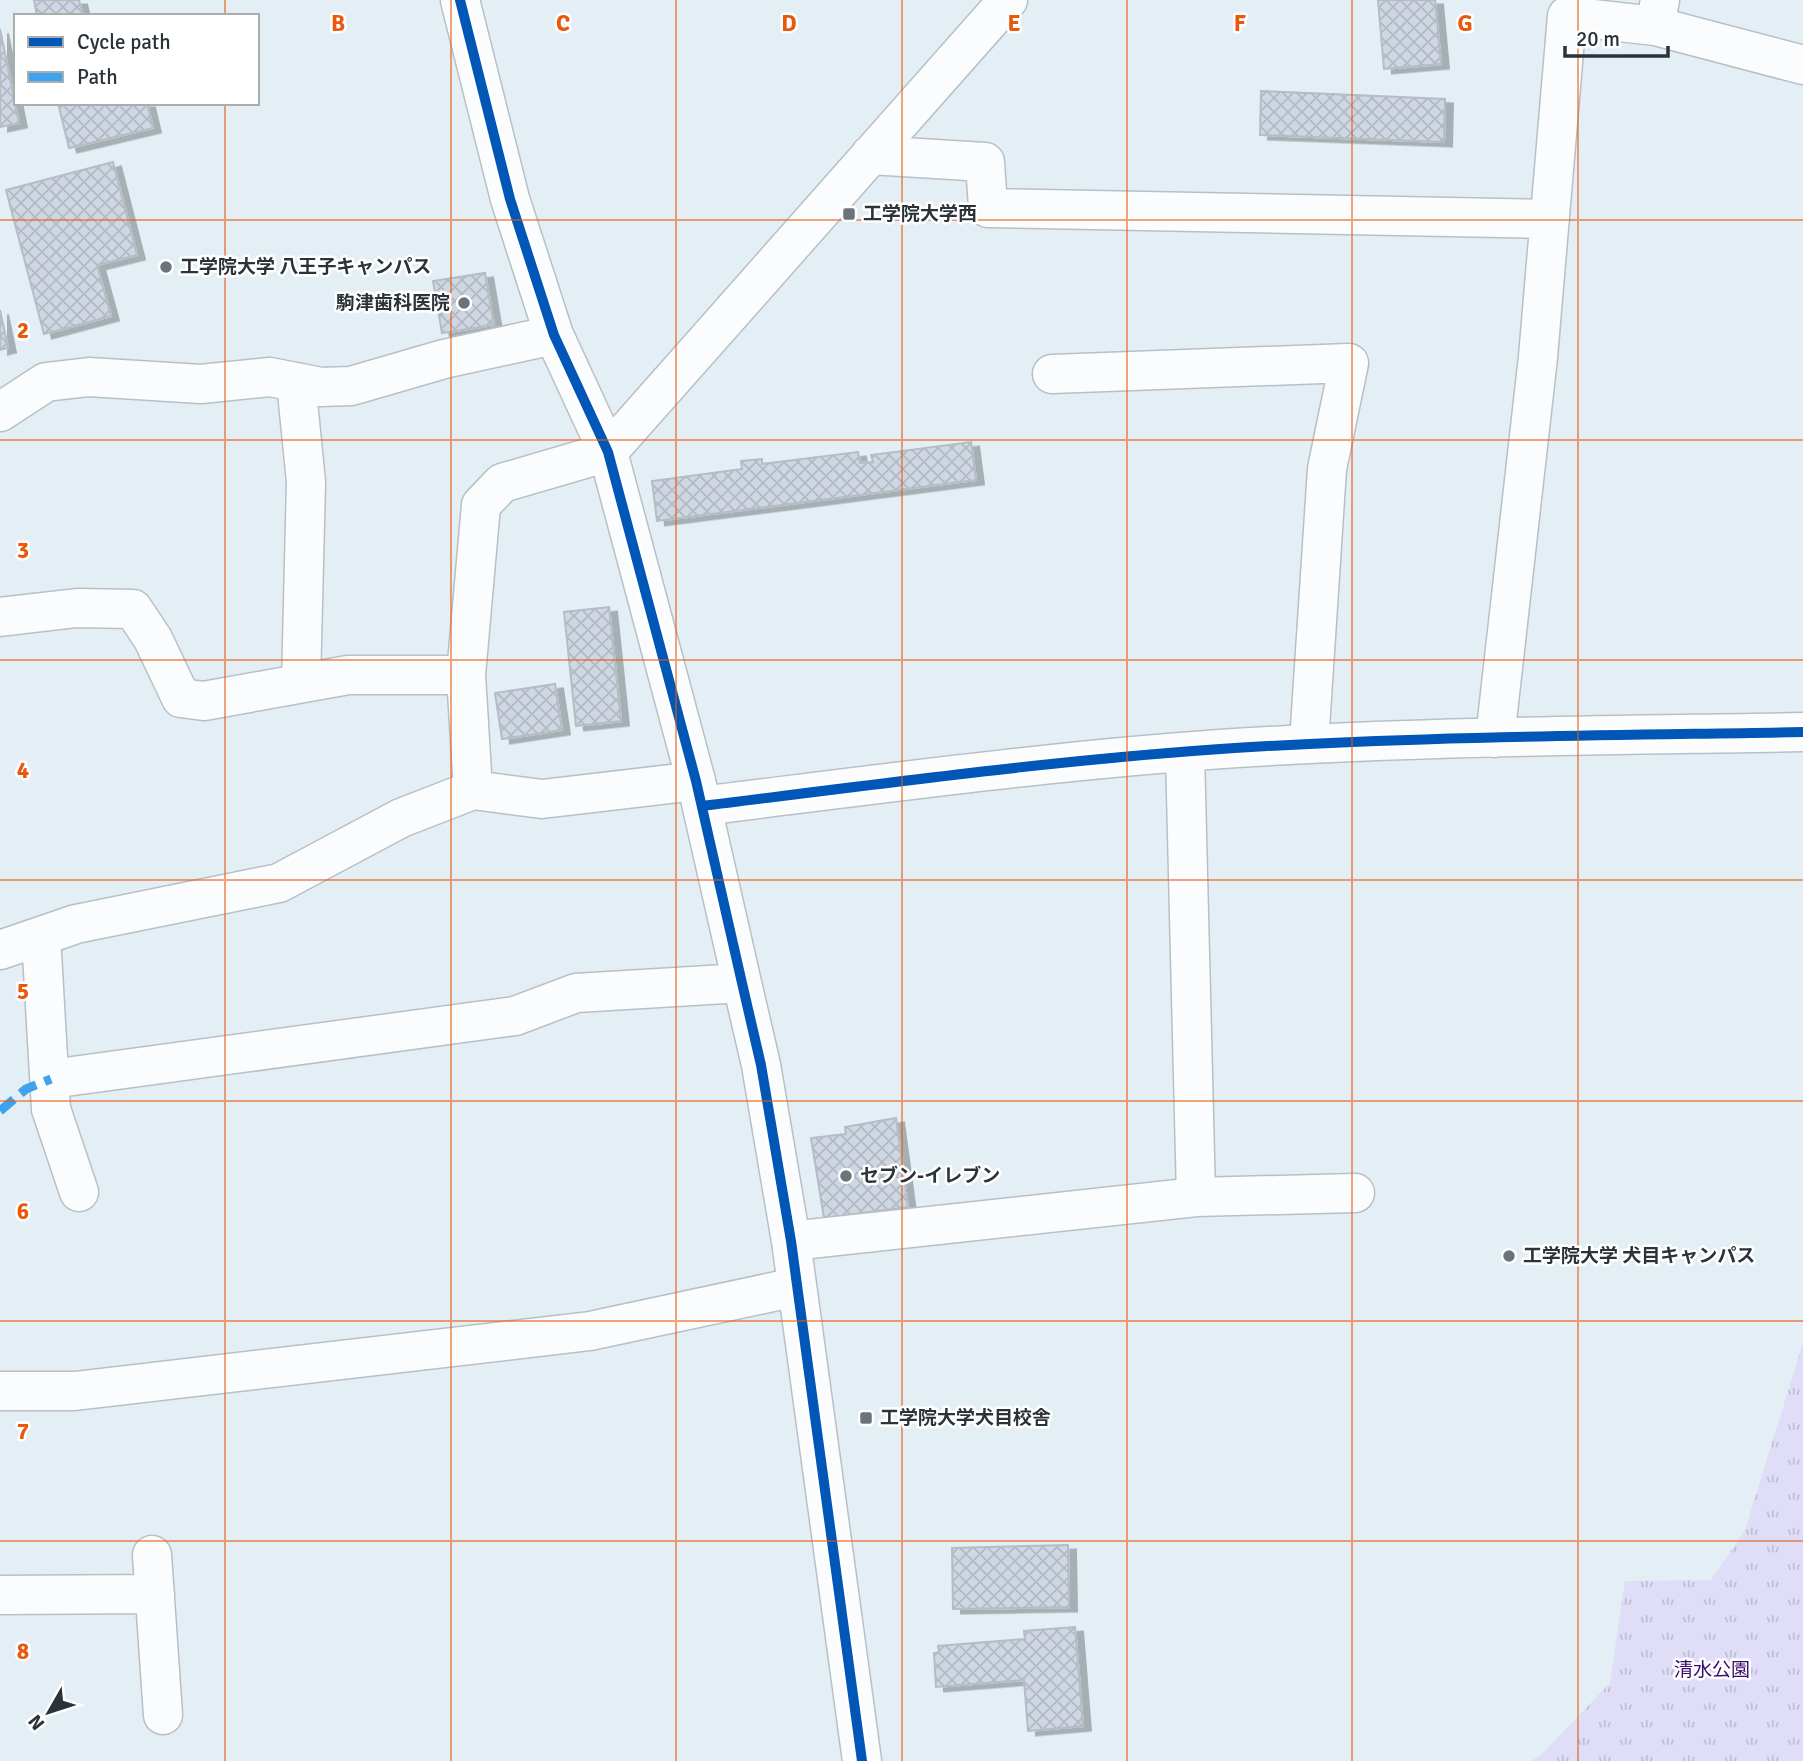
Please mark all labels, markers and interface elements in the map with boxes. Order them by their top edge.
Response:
text: B [331,9,345,38]
text: C [556,9,570,38]
text: D [781,9,797,38]
text: E [1007,9,1021,38]
text: F [1234,9,1246,38]
text: G [1457,9,1473,38]
legend [14,14,259,105]
scale bar [1565,14,1668,58]
text: 20 m [1576,26,1620,52]
text: Cycle path [77,29,171,55]
text: Path [77,64,118,90]
place label: 工学院大学西 [863,202,977,226]
marker: 工学院大学西 [841,206,857,222]
place label: 工学院大学 八王子キャンパス [180,255,431,279]
marker: 工学院大学 八王子キャンパス [158,259,174,275]
place label: 駒津歯科医院 [336,291,450,315]
marker: 駒津歯科医院 [456,295,472,311]
text: 2 [17,316,29,345]
text: 3 [17,536,29,565]
text: 4 [17,756,29,785]
text: 5 [17,977,29,1006]
place label: セブン-イレブン [860,1164,1000,1188]
marker: セブン-イレブン [838,1168,854,1184]
text: 6 [17,1197,29,1226]
place label: 工学院大学 犬目キャンパス [1523,1244,1755,1268]
marker: 工学院大学 犬目キャンパス [1501,1248,1517,1264]
place label: 工学院大学犬目校舎 [880,1406,1051,1430]
marker: 工学院大学犬目校舎 [858,1410,874,1426]
text: 7 [17,1417,29,1446]
text: 8 [17,1637,29,1666]
park label: 清水公園 [1674,1658,1750,1682]
north arrow [14,1677,84,1747]
text: N [23,1709,50,1735]

